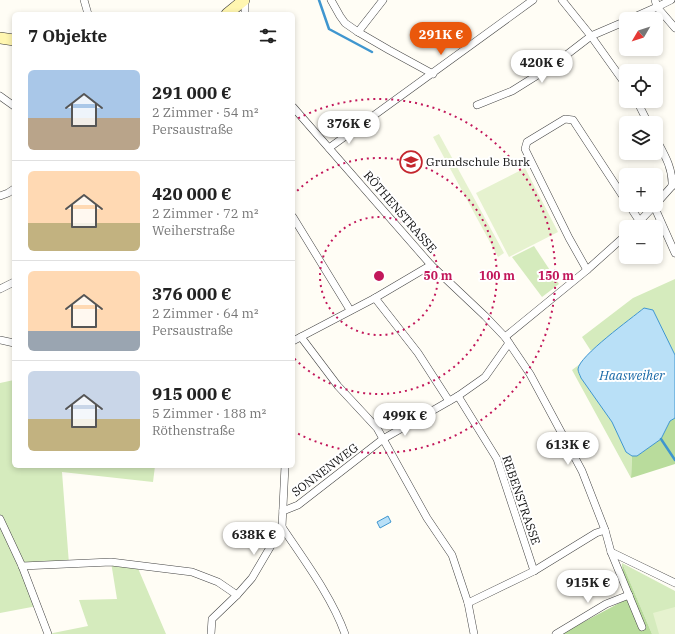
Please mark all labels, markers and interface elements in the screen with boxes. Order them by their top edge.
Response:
north arrow [619,12,663,56]
map controls [619,12,663,264]
pin: 291K € [408,22,474,56]
text: 7 Objekte [28,25,107,47]
icon: filters [257,25,279,47]
text: 291K € [419,26,463,43]
pin: 420K € [509,50,575,84]
text: 420K € [520,54,564,71]
button: locate [619,64,663,108]
text: 291 000 € [152,82,232,104]
icon: home [60,86,108,134]
text: 2 Zimmer · 54 m² [152,104,258,121]
pin: 376K € [316,111,382,145]
text: 376K € [327,115,371,132]
button: layers [619,116,663,160]
text: Persaustraße [152,121,233,138]
school or university icon: Grundschule Burk [398,149,424,175]
place label: Grundschule Burk [426,154,530,169]
street label: RÖTHENSTRASSE [361,168,440,256]
button: + [619,168,663,212]
text: 420 000 € [152,183,232,205]
icon: home [60,187,108,235]
text: 2 Zimmer · 72 m² [152,205,258,222]
button: − [619,220,663,264]
text: Weiherstraße [152,222,235,239]
text: 50 m [424,268,453,283]
text: 100 m [479,268,515,283]
text: 150 m [538,268,574,283]
centre of rings [372,269,386,283]
text: 376 000 € [152,283,232,305]
icon: home [60,287,108,335]
text: 2 Zimmer · 64 m² [152,305,258,322]
text: Persaustraße [152,322,233,339]
water label: Haasweiher [598,367,665,384]
text: 915 000 € [152,383,232,405]
icon: home [60,387,108,435]
pin: 499K € [372,403,438,437]
text: 5 Zimmer · 188 m² [152,405,266,422]
text: 499K € [383,407,427,424]
text: Röthenstraße [152,422,235,439]
pin: 613K € [535,432,601,466]
text: 613K € [546,436,590,453]
street label: SONNENWEG [289,440,361,499]
street label: REBENSTRASSE [499,453,544,547]
pin: 638K € [221,522,287,556]
text: 638K € [232,526,276,543]
pin: 915K € [555,570,621,604]
text: 915K € [566,574,610,591]

